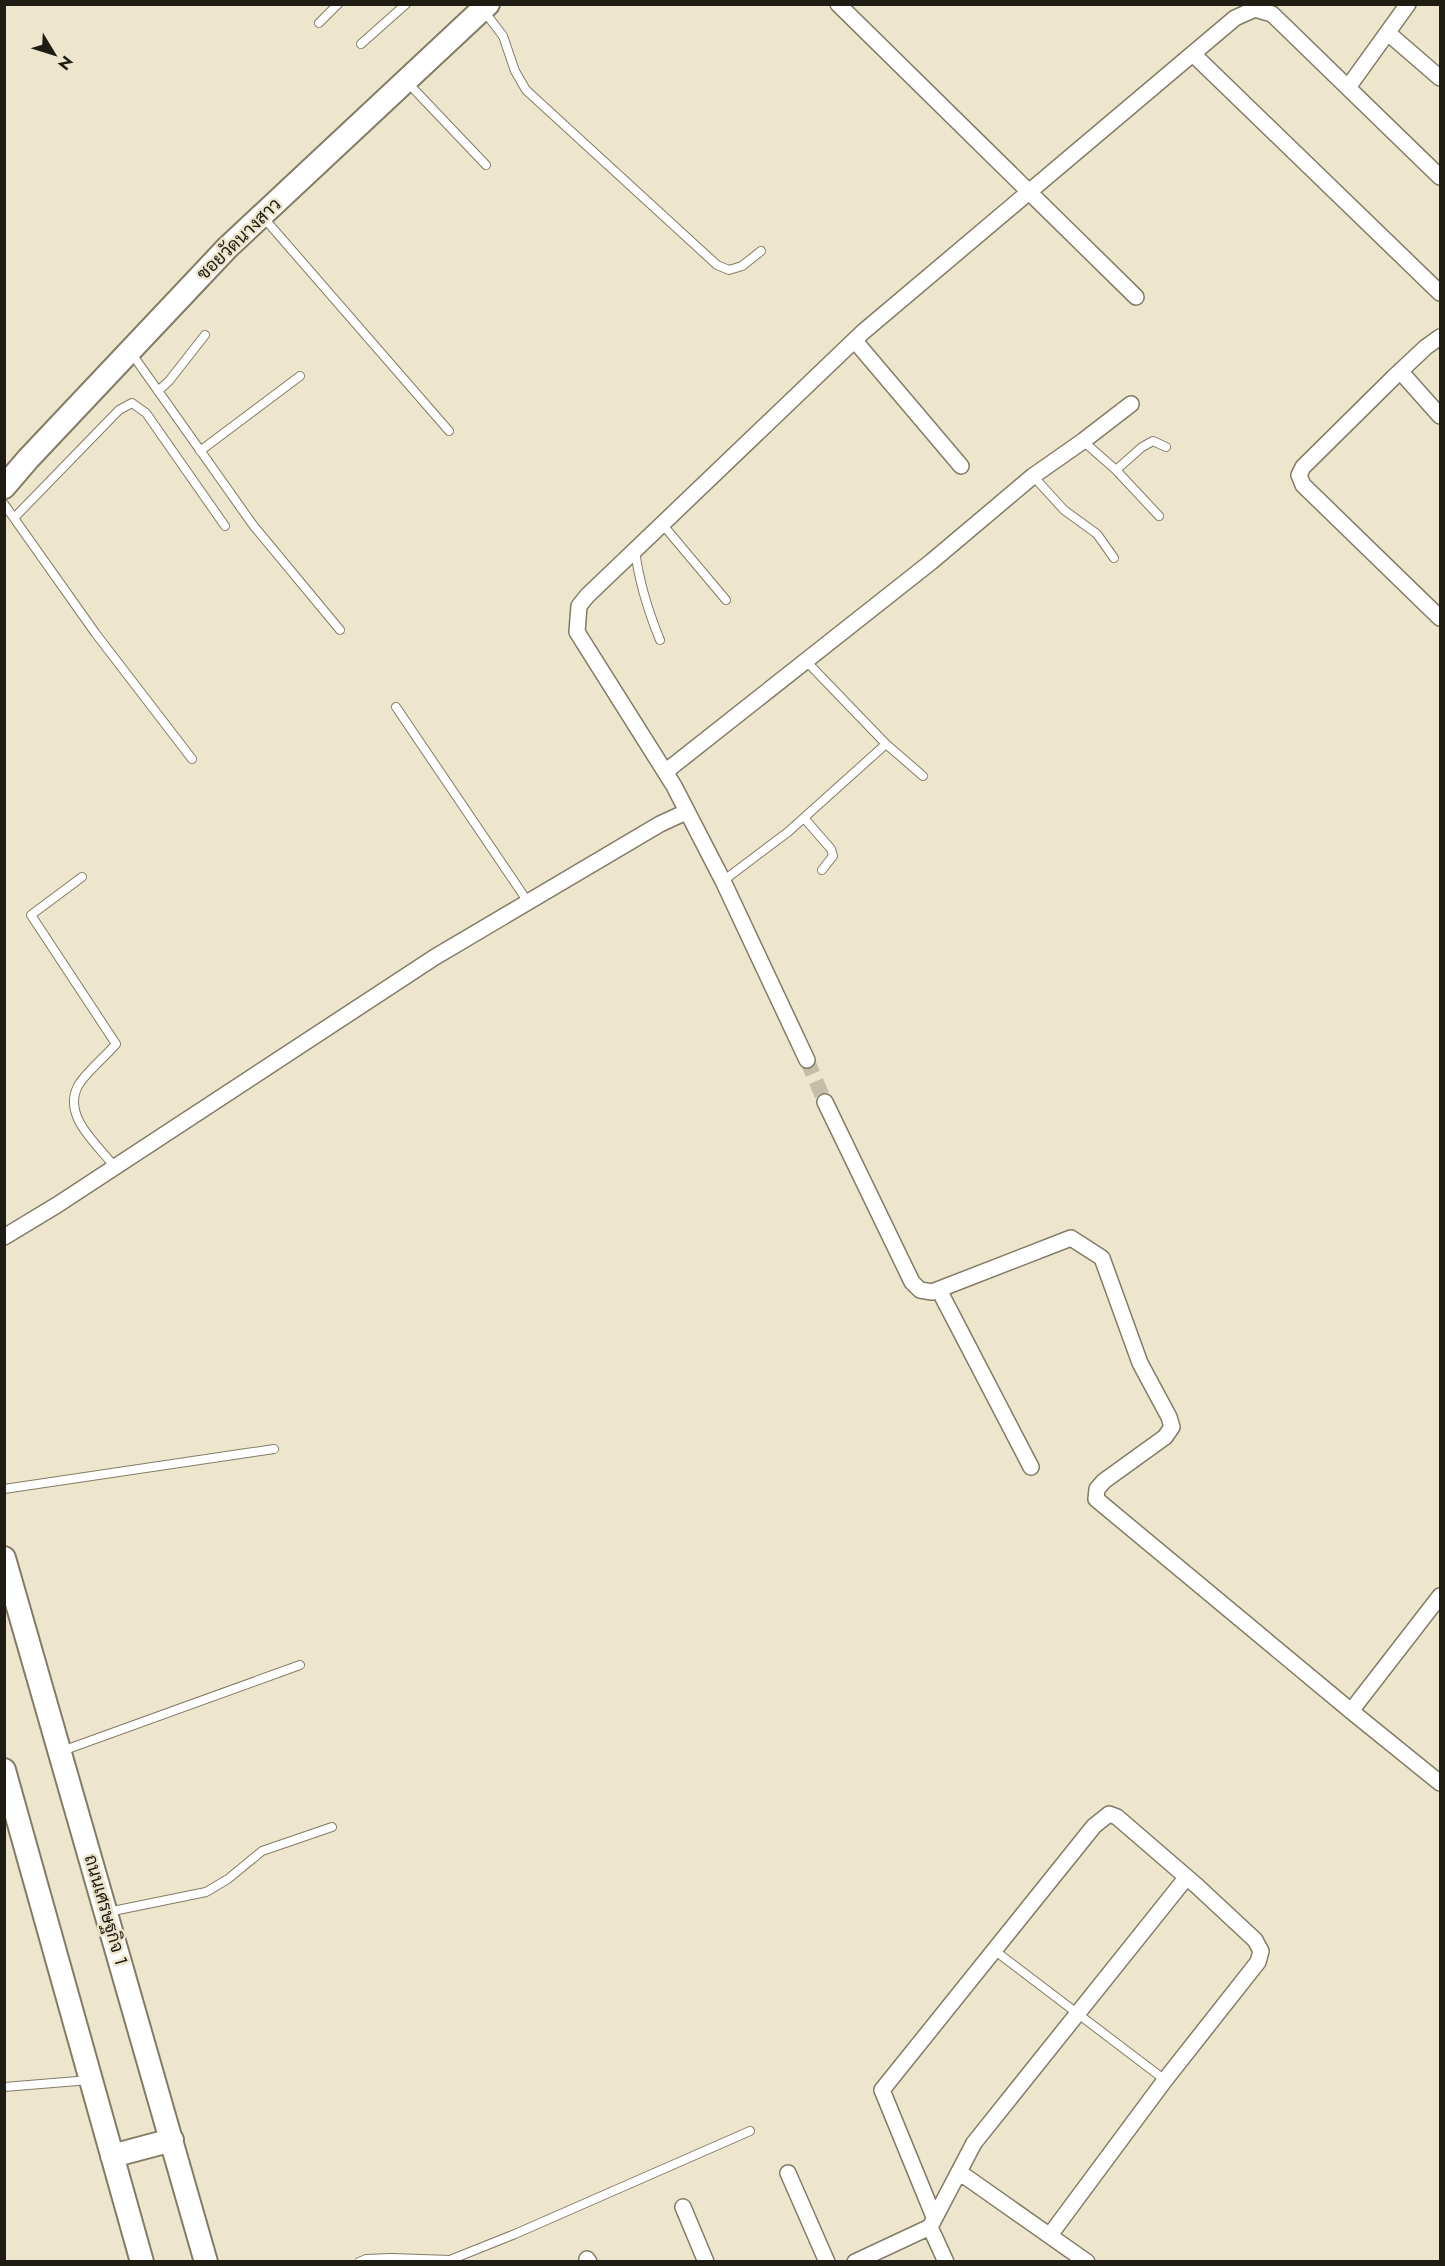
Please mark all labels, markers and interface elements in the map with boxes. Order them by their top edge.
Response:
north arrow [24,24,84,84]
text: N [52,51,78,75]
street label: ซอยวัดนางสาว [191,192,287,286]
street label: ถนนเศรษฐกิจ 1 [78,1851,134,1969]

